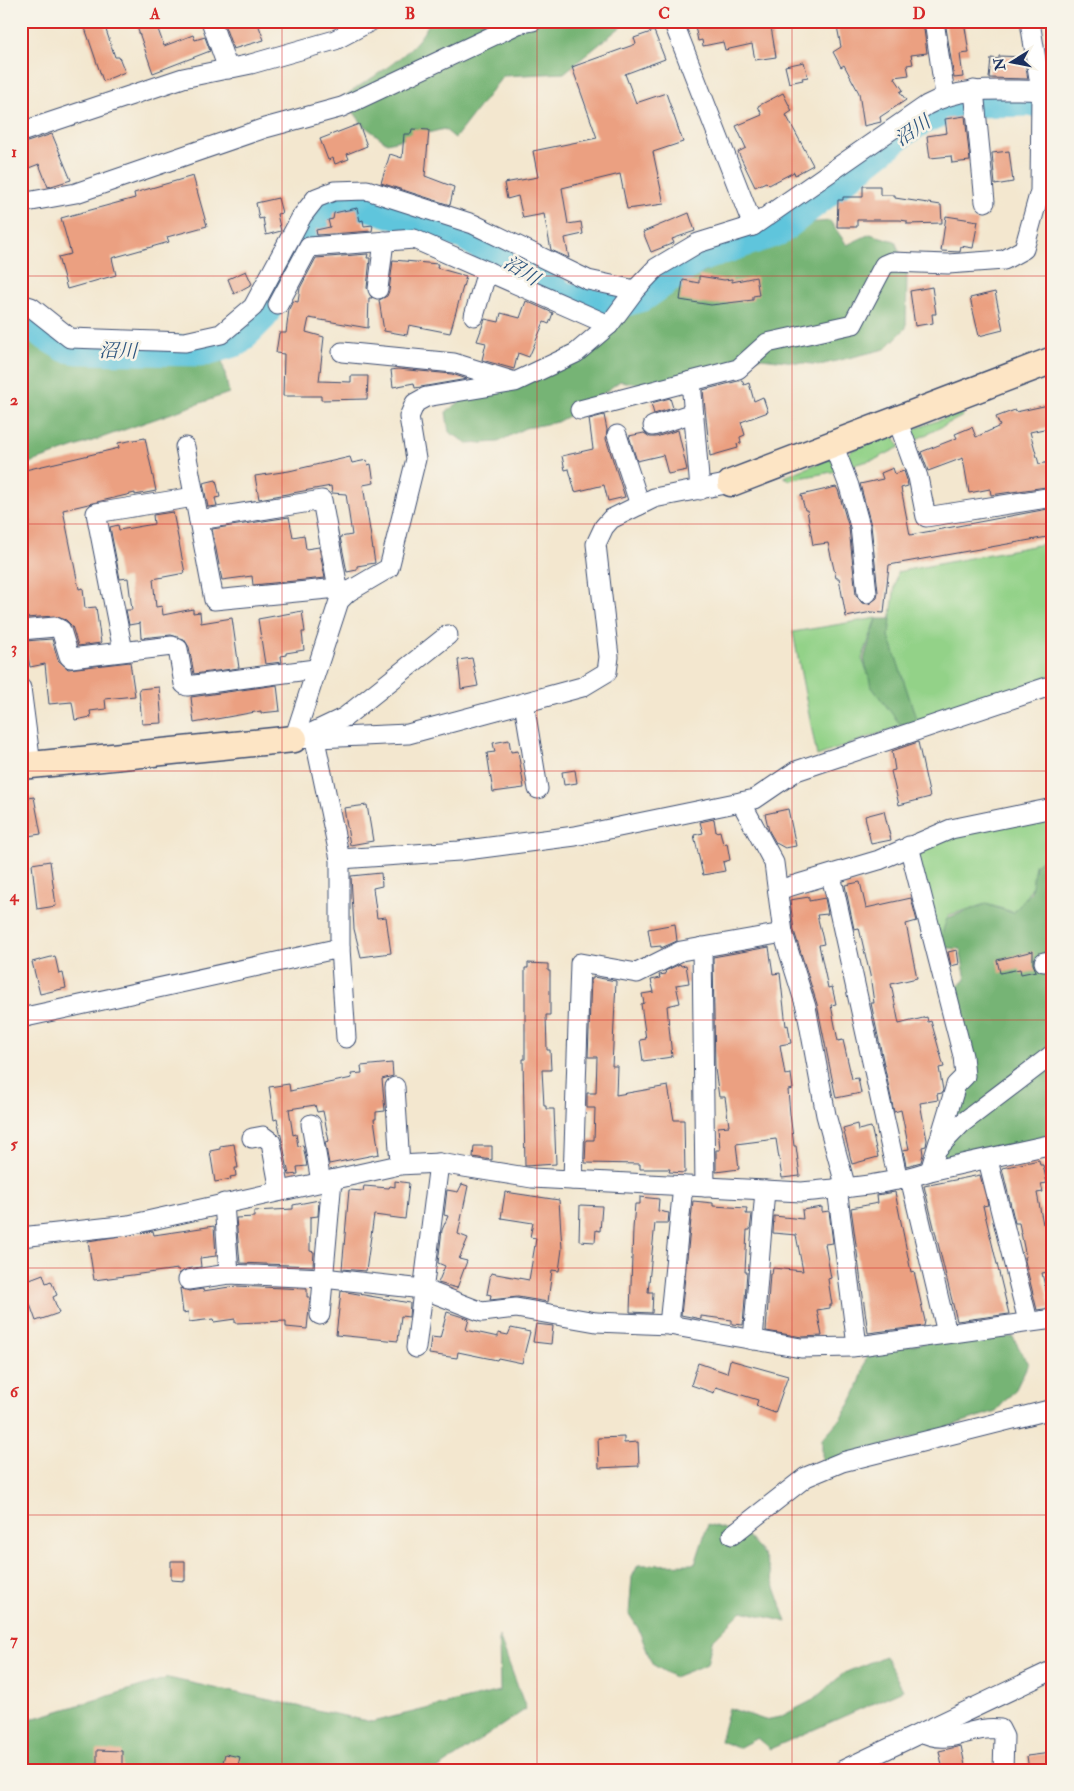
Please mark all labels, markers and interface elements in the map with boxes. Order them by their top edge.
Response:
text: A [149,4,161,24]
text: B [405,4,415,24]
text: C [658,4,670,24]
text: D [912,4,926,24]
north arrow [986,38,1036,88]
text: N [990,56,1009,73]
water label: 沼川 [890,109,937,151]
text: 1 [11,142,17,162]
water label: 沼川 [499,251,546,292]
water label: 沼川 [99,339,139,363]
text: 2 [10,390,18,410]
text: 3 [11,638,17,658]
text: 4 [9,886,20,906]
text: 5 [10,1134,18,1154]
text: 6 [10,1382,20,1402]
text: 7 [10,1630,18,1650]

